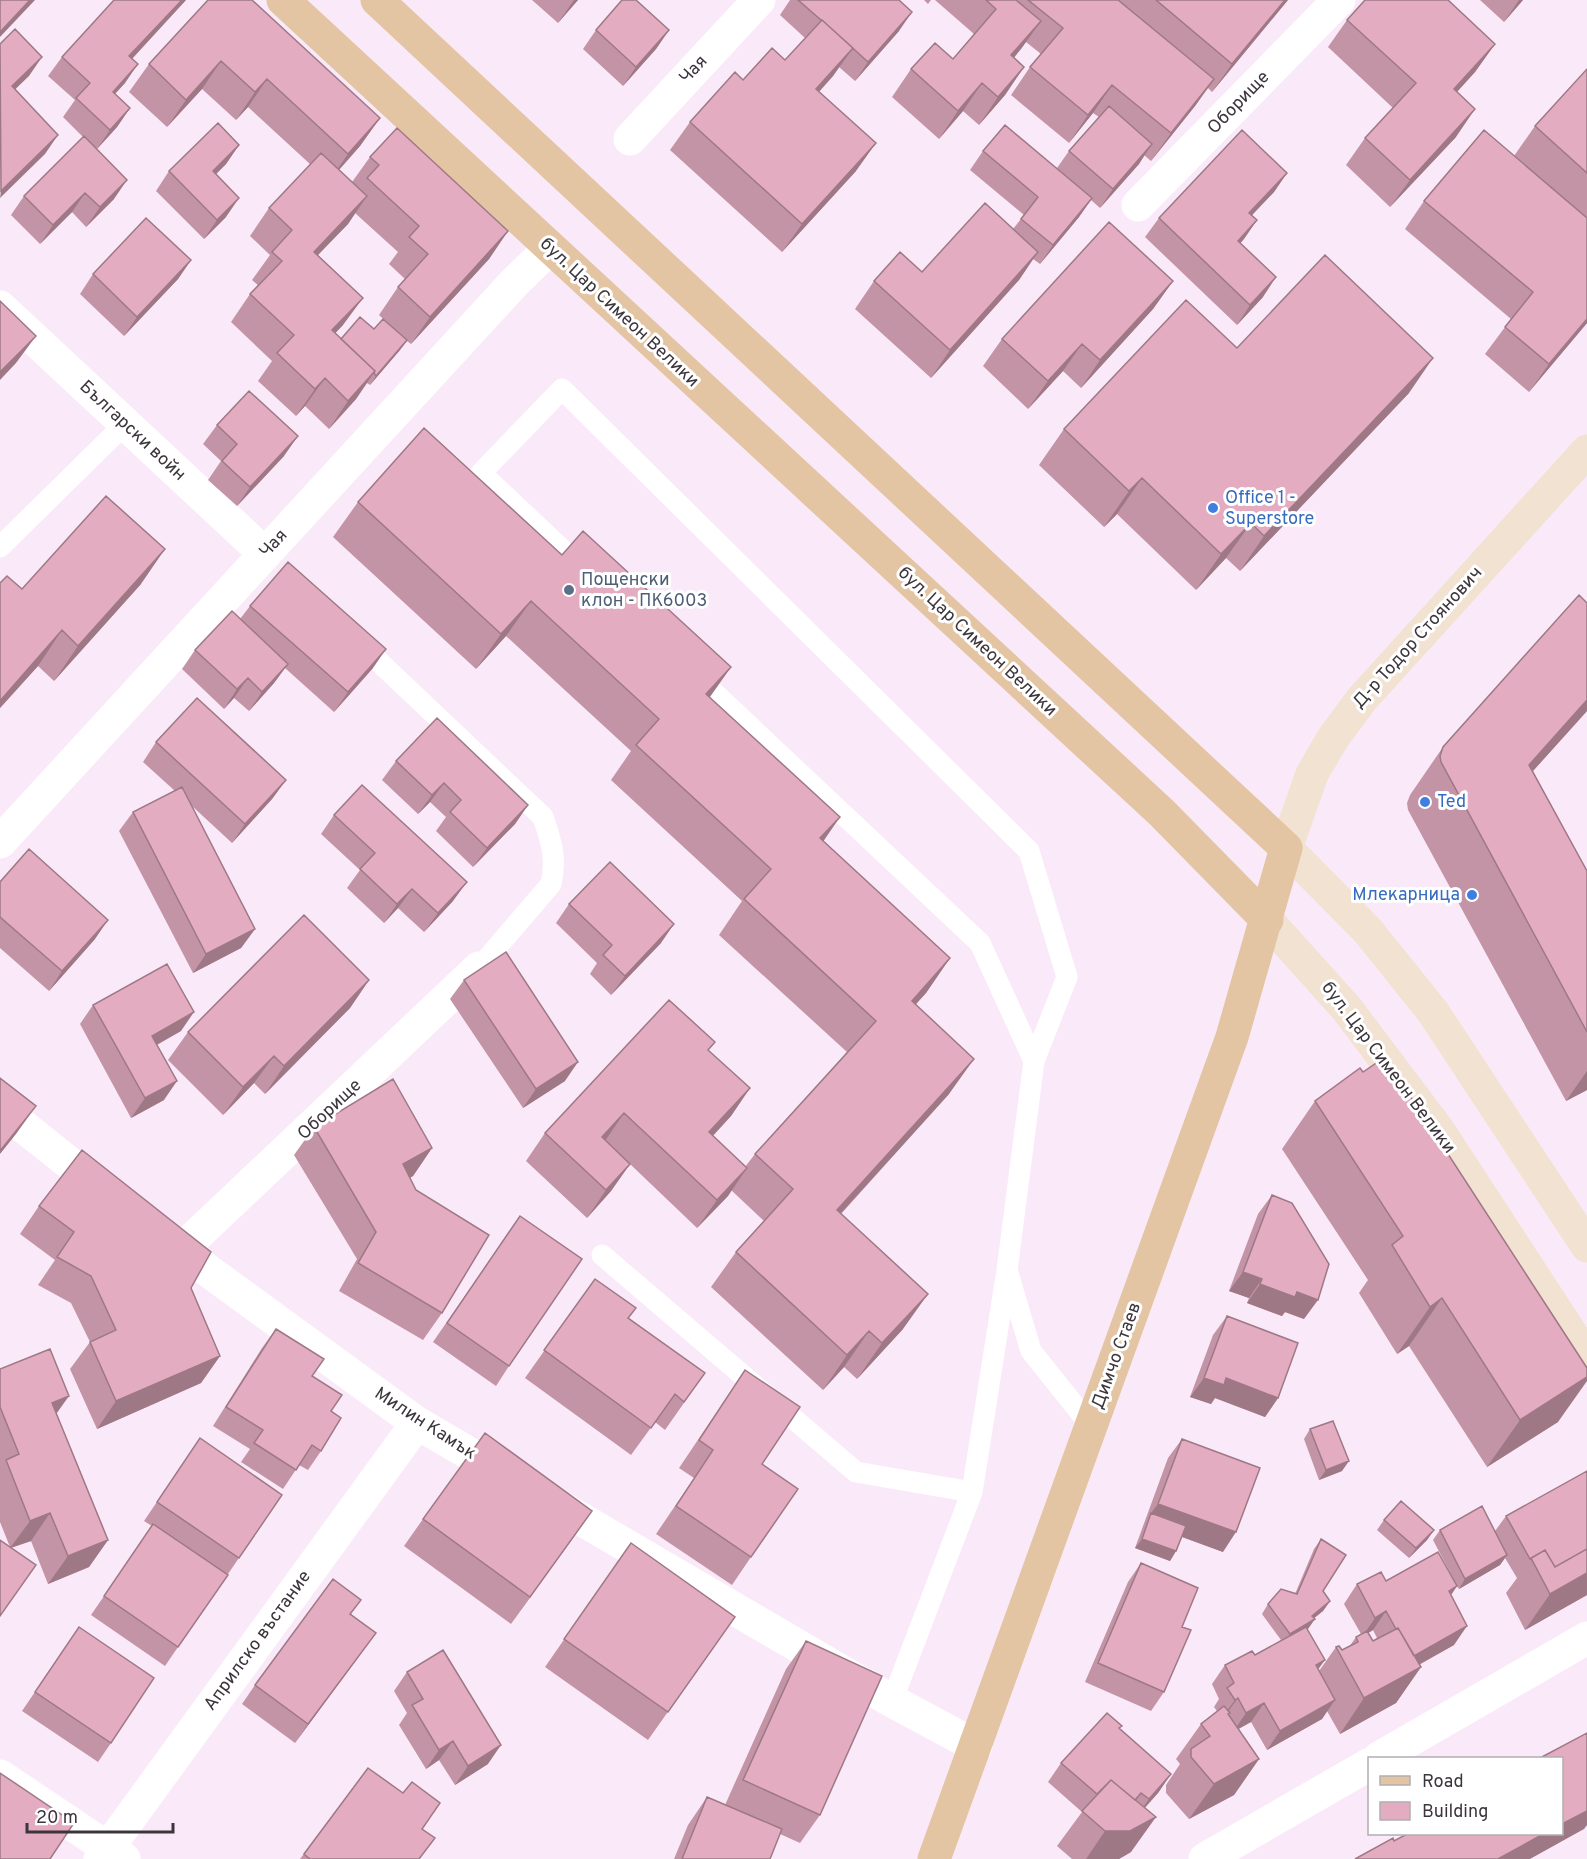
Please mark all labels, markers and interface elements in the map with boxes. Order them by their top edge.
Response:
street label: Чая [675,51,713,89]
street label: Оборище [1203,66,1275,140]
street label: бул. Цар Симеон Велики [535,233,703,393]
street label: Български войн [74,376,190,486]
place label: Office 1 - Superstore [1225,487,1314,531]
marker: Office 1 - Superstore [1206,501,1220,515]
street label: Чая [255,525,293,563]
street label: бул. Цар Симеон Велики [893,562,1061,722]
street label: Д-р Тодор Стоянович [1348,562,1488,714]
place label: Пощенски клон - ПК6003 [581,569,707,613]
marker: Пощенски клон - ПК6003 [562,583,576,597]
place label: Ted [1437,791,1466,814]
marker: Ted [1418,795,1432,809]
place label: Млекарница [1352,884,1460,907]
marker: Млекарница [1465,888,1479,902]
street label: бул. Цар Симеон Велики [1316,977,1460,1159]
street label: Оборище [293,1074,367,1146]
street label: Димчо Стаев [1087,1299,1147,1413]
street label: Милин Камък [370,1382,480,1466]
street label: Априлско въстание [199,1566,317,1716]
legend [1368,1757,1563,1835]
text: Road [1422,1771,1464,1794]
scale bar [27,1796,172,1834]
text: Building [1422,1801,1488,1824]
text: 20 m [36,1807,78,1830]

